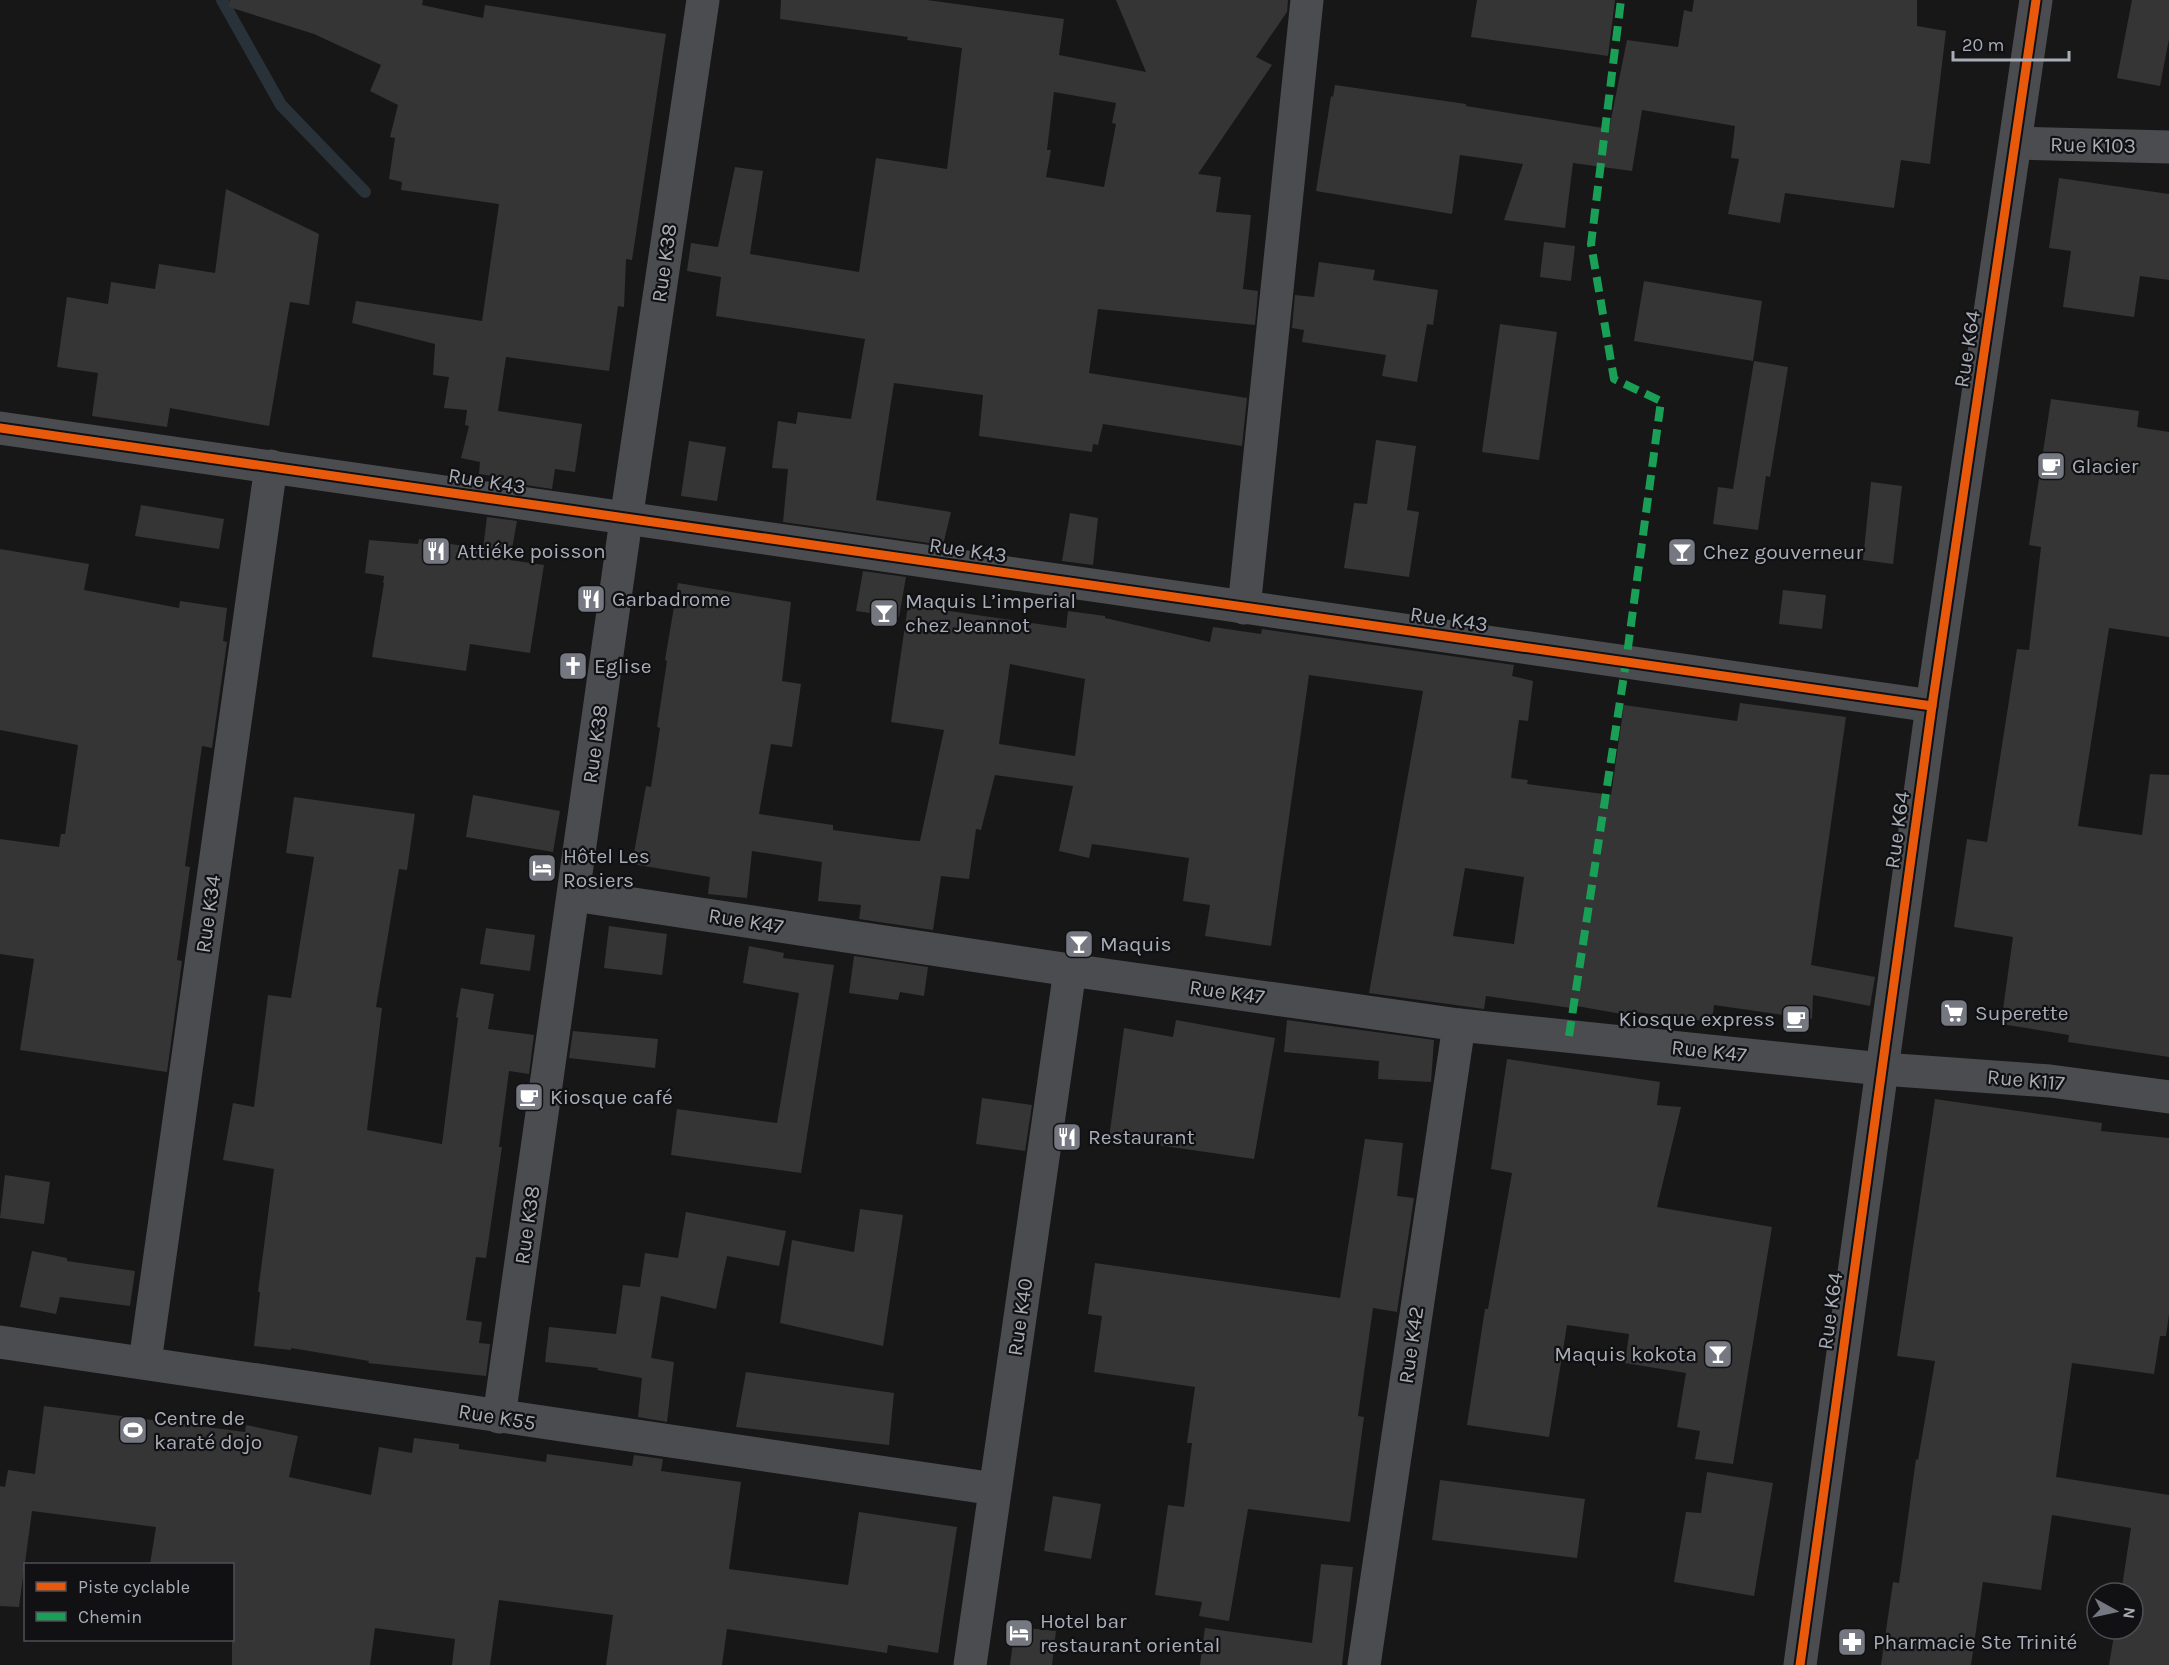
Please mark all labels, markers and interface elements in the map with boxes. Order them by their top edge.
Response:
scale bar [1953,24,2068,62]
text: 20 m [1962,34,2004,56]
street label: Rue K103 [2050,132,2136,158]
street label: Rue K38 [647,222,681,304]
street label: Rue K64 [1949,308,1985,389]
cafe icon: Glacier [2035,450,2067,482]
place label: Glacier [2072,454,2139,478]
street label: Rue K43 [446,463,528,499]
street label: Rue K43 [928,533,1008,567]
restaurant icon: Attiéke poisson [420,535,452,567]
bar icon: Chez gouverneur [1666,536,1698,568]
place label: Attiéke poisson [457,539,606,563]
place label: Chez gouverneur [1703,540,1863,564]
restaurant icon: Garbadrome [575,583,607,615]
place label: Garbadrome [612,587,731,611]
place label: Maquis L’imperial chez Jeannot [905,589,1076,637]
bar icon: Maquis L’imperial chez Jeannot [868,597,900,629]
street label: Rue K43 [1409,602,1489,636]
church icon: Eglise [557,650,589,682]
place label: Eglise [594,654,652,678]
street label: Rue K38 [578,703,612,785]
street label: Rue K64 [1880,790,1914,870]
place label: Hôtel Les Rosiers [563,844,650,892]
hotel icon: Hôtel Les Rosiers [526,852,558,884]
street label: Rue K34 [191,873,225,954]
street label: Rue K47 [707,903,785,939]
bar icon: Maquis [1063,928,1095,960]
place label: Maquis [1100,932,1172,956]
street label: Rue K47 [1188,975,1266,1009]
supermarket icon: Superette [1938,997,1970,1029]
place label: Superette [1975,1001,2068,1025]
cafe icon: Kiosque express [1780,1003,1812,1035]
place label: Kiosque express [1618,1007,1775,1031]
street label: Rue K47 [1670,1035,1748,1067]
street label: Rue K117 [1986,1065,2066,1095]
cafe icon: Kiosque café [513,1081,545,1113]
place label: Kiosque café [550,1085,673,1109]
restaurant icon: Restaurant [1051,1121,1083,1153]
place label: Restaurant [1088,1125,1195,1149]
street label: Rue K38 [510,1184,544,1266]
street label: Rue K64 [1813,1271,1847,1351]
street label: Rue K40 [1003,1277,1037,1357]
street label: Rue K42 [1394,1305,1428,1385]
bar icon: Maquis kokota [1702,1338,1734,1370]
place label: Maquis kokota [1554,1342,1697,1366]
street label: Rue K55 [457,1399,537,1435]
place label: Centre de karaté dojo [154,1406,262,1454]
sports icon: Centre de karaté dojo [117,1414,149,1446]
legend [24,1563,234,1641]
text: Piste cyclable [78,1576,190,1598]
north arrow [2085,1581,2145,1641]
text: Chemin [78,1606,142,1628]
text: N [2119,1606,2140,1620]
place label: Hotel bar restaurant oriental [1040,1609,1220,1657]
hotel icon: Hotel bar restaurant oriental [1003,1617,1035,1649]
pharmacy icon: Pharmacie Ste Trinité [1836,1626,1868,1658]
place label: Pharmacie Ste Trinité [1873,1630,2077,1654]

